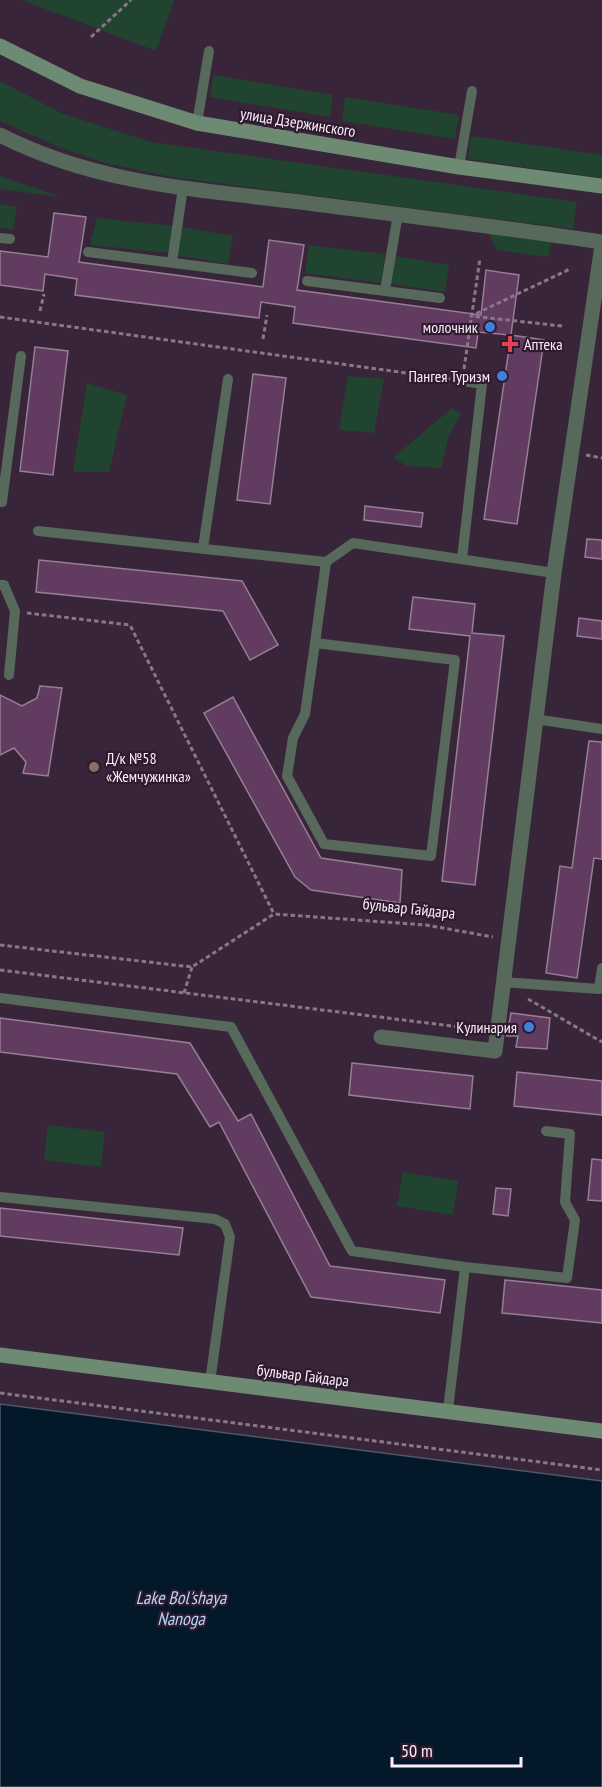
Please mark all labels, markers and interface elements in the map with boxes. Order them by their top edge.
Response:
street label: улица Дзержинского [239,103,357,141]
place label: молочник [423,317,479,337]
marker: молочник [483,320,497,334]
place label: Аптека [524,334,563,354]
marker: Аптека [501,335,519,353]
place label: Пангея Туризм [408,366,490,386]
marker: Пангея Туризм [495,369,509,383]
place label: Д/к №58 «Жемчужинка» [106,748,191,786]
marker: Д/к №58 «Жемчужинка» [87,760,101,774]
street label: бульвар Гайдара [362,893,456,923]
place label: Кулинария [456,1017,517,1037]
marker: Кулинария [522,1020,536,1034]
street label: бульвар Гайдара [256,1359,350,1391]
water label: Lake Bol'shaya Nanoga [136,1586,227,1630]
scale bar [392,1730,521,1768]
text: 50 m [401,1739,433,1762]

